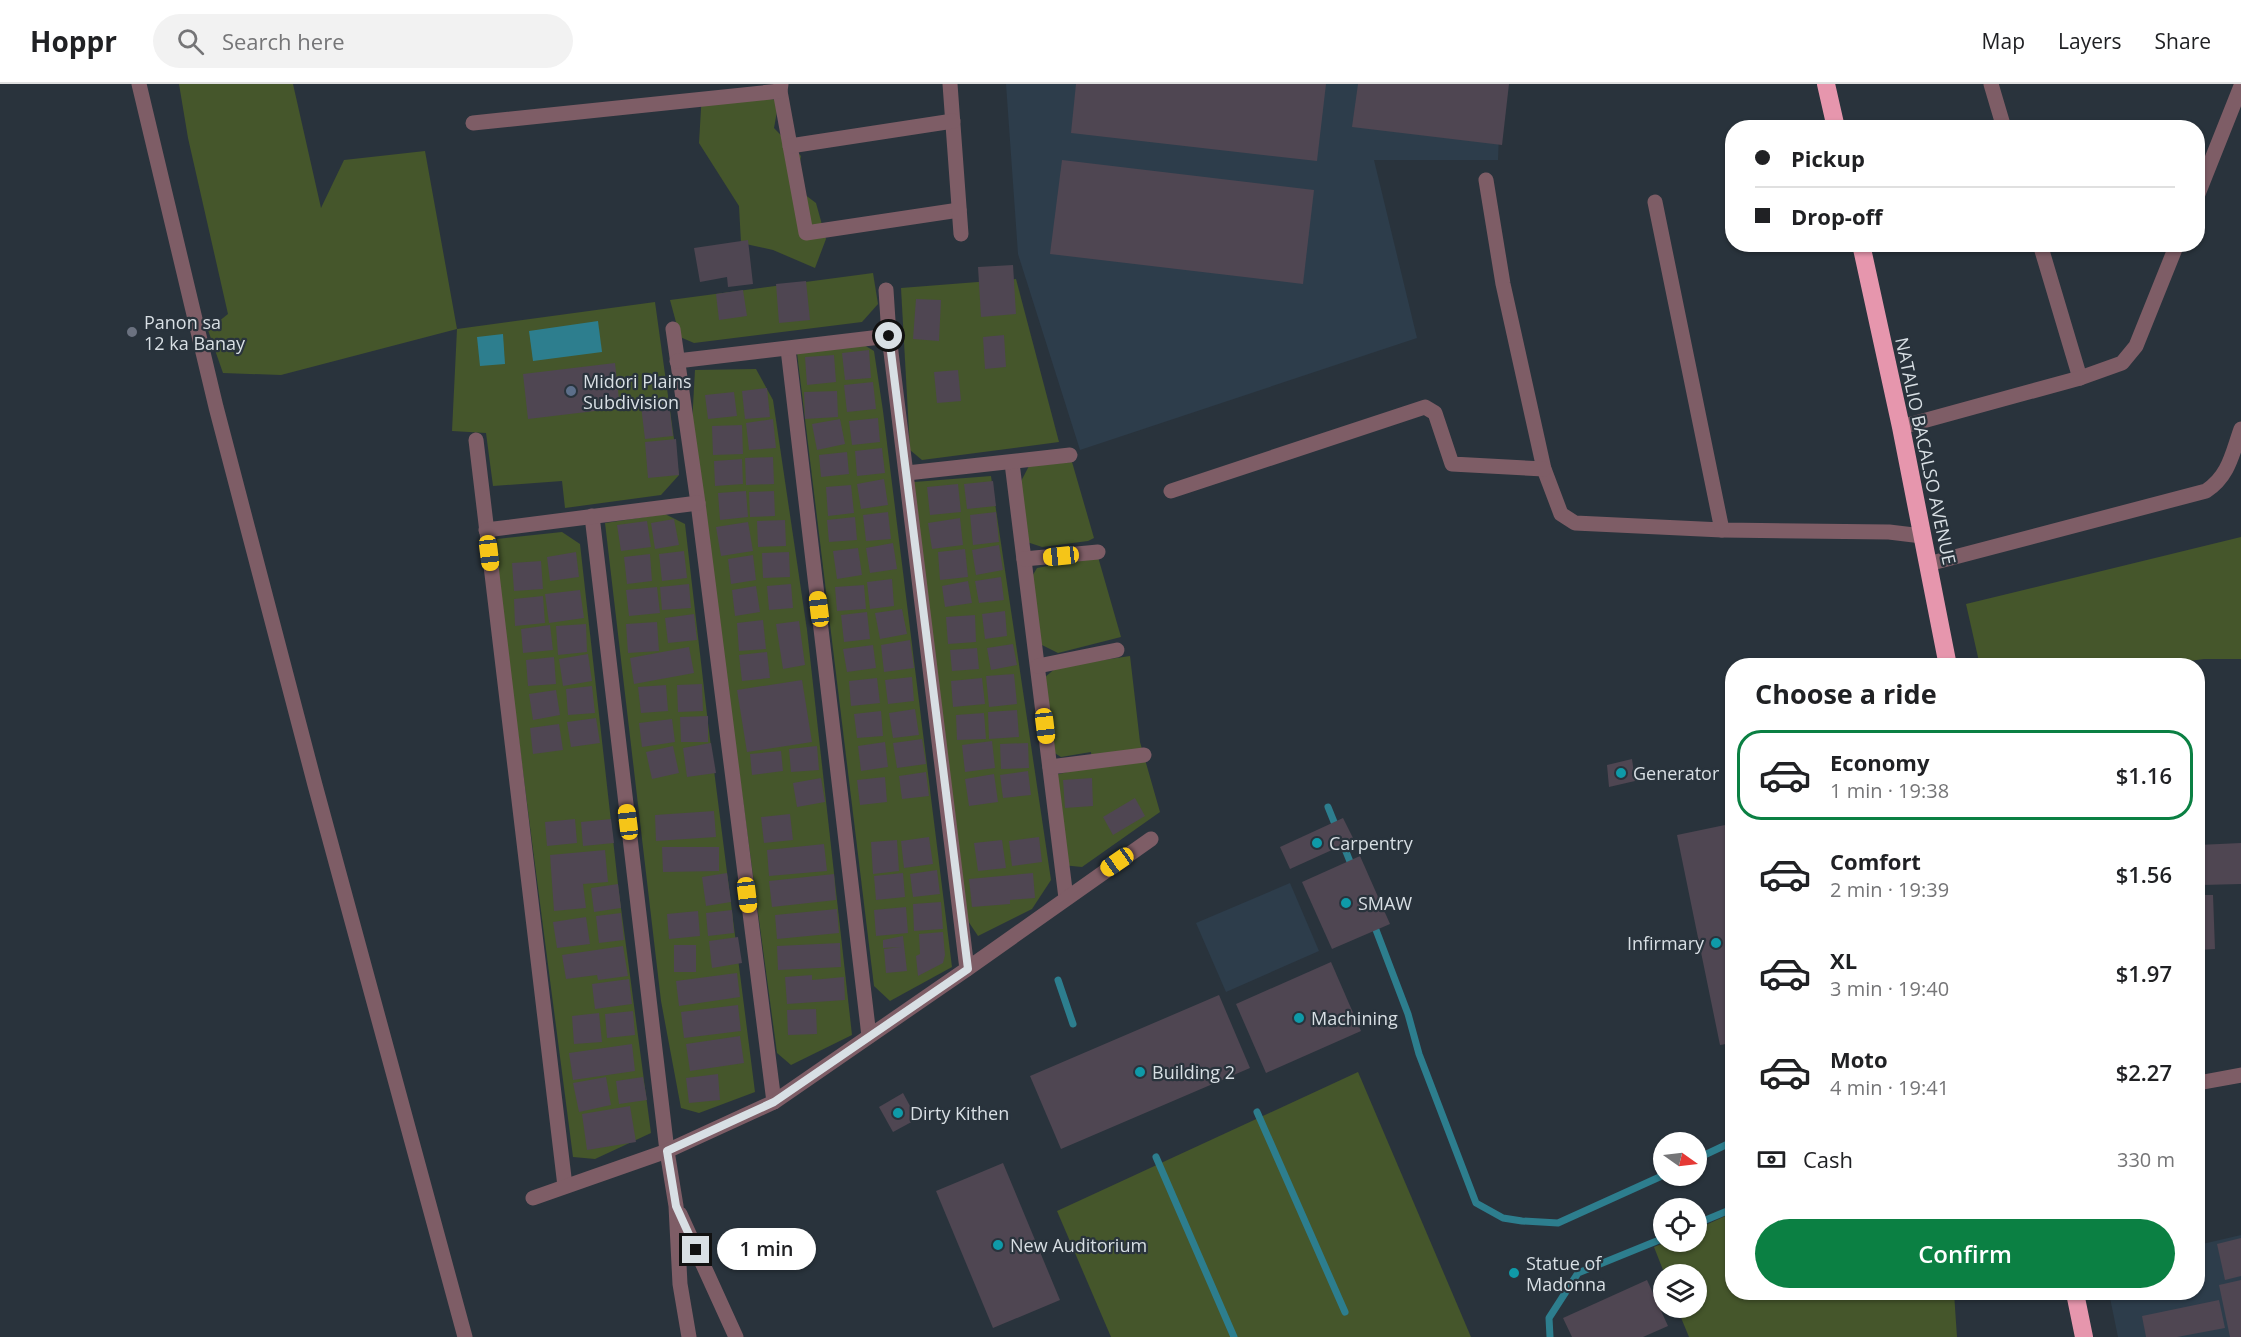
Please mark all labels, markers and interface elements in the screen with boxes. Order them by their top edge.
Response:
search box [153,14,573,68]
text: Hoppr [30,22,117,60]
icon: search [174,25,207,58]
text: Search here [222,26,345,56]
text: Map [1982,27,2025,55]
text: Layers [2058,27,2122,55]
text: Share [2155,27,2211,55]
text: Pickup [1791,143,1865,173]
text: Drop-off [1791,201,1883,231]
place label: Panon sa 12 ka Banay [144,310,246,355]
route start [875,322,902,349]
marker: Panon sa 12 ka Banay [125,325,139,339]
street label: NATALIO BACALSO AVENUE [1890,335,1962,567]
place label: Midori Plains Subdivision [583,369,692,414]
marker: Midori Plains Subdivision [564,384,578,398]
car [478,534,500,572]
car [1042,545,1080,567]
car [808,590,830,628]
text: Choose a ride [1755,675,1937,712]
car [1034,707,1056,745]
text: Economy [1830,747,1929,777]
icon: car [1758,748,1812,802]
text: $1.16 [2116,760,2172,790]
place label: Generator [1633,761,1720,785]
marker: Generator [1614,766,1628,780]
text: 1 min · 19:38 [1830,777,1949,804]
car [617,803,639,841]
place label: Carpentry [1329,831,1414,855]
marker: Carpentry [1310,836,1324,850]
car [1097,844,1137,880]
text: Comfort [1830,846,1921,876]
icon: car [1758,847,1812,901]
text: $1.56 [2116,859,2172,889]
car [736,876,758,914]
text: 2 min · 19:39 [1830,876,1949,903]
place label: SMAW [1358,891,1412,915]
marker: SMAW [1339,896,1353,910]
place label: Infirmary [1627,931,1705,955]
marker: Infirmary [1709,936,1723,950]
text: XL [1830,945,1857,975]
icon: car [1758,946,1812,1000]
text: $1.97 [2116,958,2172,988]
text: 3 min · 19:40 [1830,975,1949,1002]
place label: Machining [1311,1006,1398,1030]
marker: Machining [1292,1011,1306,1025]
text: Moto [1830,1044,1888,1074]
icon: car [1758,1045,1812,1099]
text: $2.27 [2116,1057,2172,1087]
place label: Building 2 [1152,1060,1235,1084]
marker: Building 2 [1133,1065,1147,1079]
text: 4 min · 19:41 [1830,1074,1949,1101]
place label: Dirty Kithen [910,1101,1009,1125]
marker: Dirty Kithen [891,1106,905,1120]
north arrow [1653,1132,1707,1186]
map controls [1653,1132,1707,1318]
icon: cash [1755,1143,1788,1176]
text: Cash [1803,1144,1853,1174]
text: 330 m [2117,1146,2175,1173]
button: locate [1653,1198,1707,1252]
button: Confirm [1755,1219,2175,1288]
callout: 1 min [717,1229,816,1271]
place label: New Auditorium [1010,1233,1147,1257]
text: 1 min [740,1235,794,1262]
route end [682,1236,709,1263]
marker: New Auditorium [991,1238,1005,1252]
place label: Statue of Madonna [1526,1251,1606,1296]
button: layers [1653,1264,1707,1318]
marker: Statue of Madonna [1507,1266,1521,1280]

